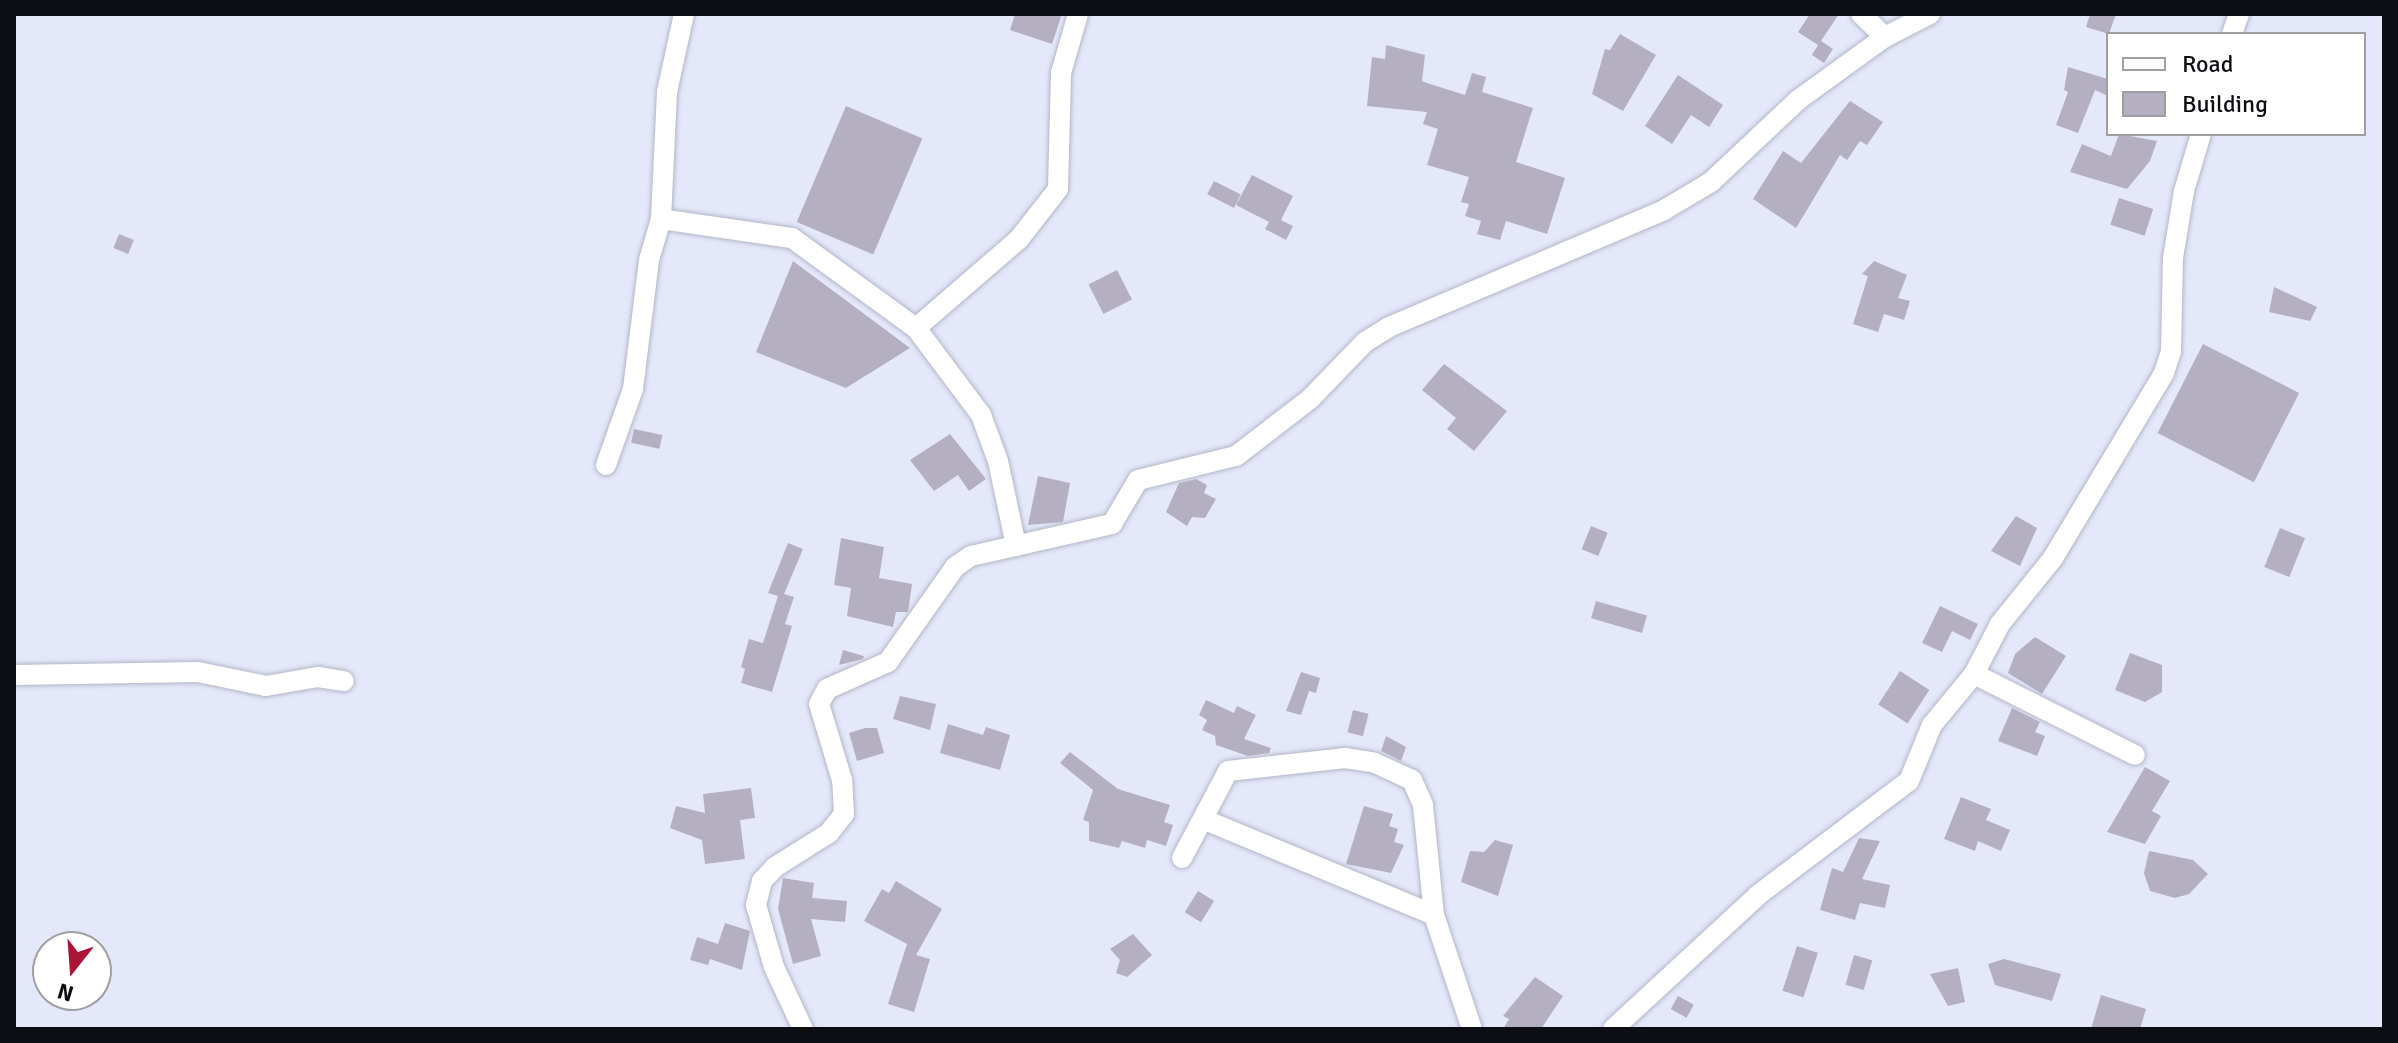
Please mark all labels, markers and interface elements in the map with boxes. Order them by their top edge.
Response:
legend [2106,32,2366,136]
text: Road [2182,49,2233,79]
text: Building [2182,89,2268,119]
north arrow [32,931,112,1011]
text: N [54,977,77,1008]

